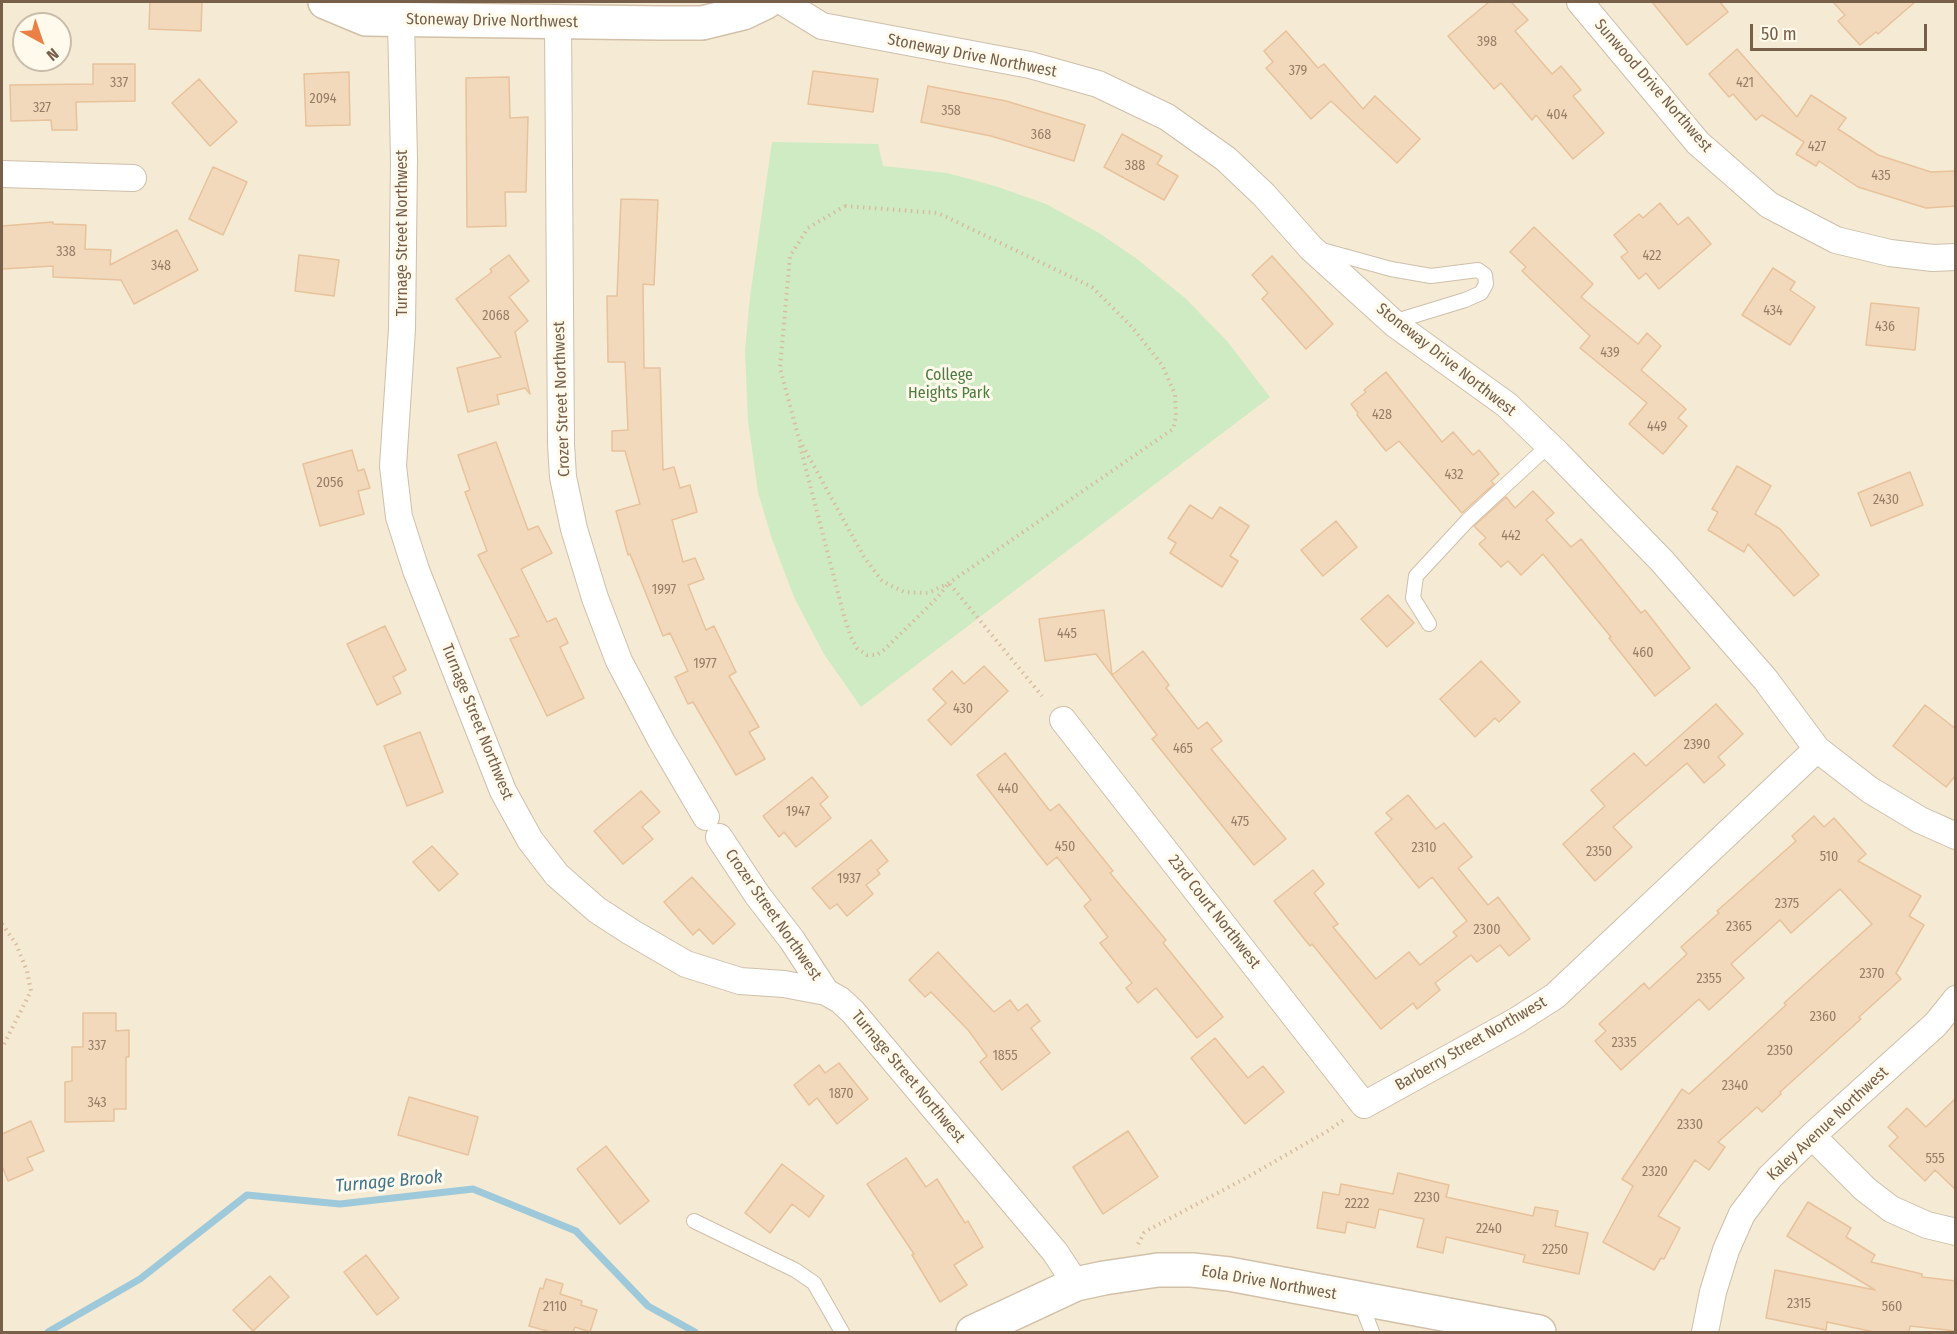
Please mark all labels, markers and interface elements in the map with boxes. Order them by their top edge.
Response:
street label: Stoneway Drive Northwest [406,10,578,32]
north arrow [12,12,72,72]
scale bar [1753,12,1930,50]
street label: Sunwood Drive Northwest [1590,16,1716,156]
text: 50 m [1761,23,1797,45]
street label: Stoneway Drive Northwest [886,30,1058,82]
house number: 398 [1477,34,1497,50]
text: N [43,44,62,65]
house number: 379 [1289,63,1307,79]
house number: 337 [110,75,128,91]
house number: 421 [1736,75,1754,91]
house number: 2094 [310,91,336,107]
house number: 327 [33,100,51,116]
house number: 358 [941,103,961,119]
house number: 404 [1547,107,1567,123]
house number: 368 [1031,127,1051,143]
house number: 427 [1808,139,1826,155]
street label: Turnage Street Northwest [393,150,413,316]
house number: 388 [1125,158,1145,174]
house number: 435 [1871,168,1891,184]
house number: 338 [56,244,76,260]
house number: 422 [1643,248,1661,264]
house number: 348 [151,258,171,274]
street label: Stoneway Drive Northwest [1372,300,1520,420]
house number: 434 [1763,303,1783,319]
house number: 2068 [482,308,510,324]
house number: 436 [1875,319,1895,335]
street label: Crozer Street Northwest [550,321,574,477]
house number: 439 [1600,345,1620,361]
park label: College Heights Park [908,366,990,404]
house number: 428 [1372,407,1392,423]
house number: 449 [1647,419,1667,435]
house number: 432 [1445,467,1463,483]
house number: 2056 [317,475,343,491]
house number: 2430 [1873,492,1899,508]
house number: 442 [1501,528,1521,544]
house number: 1997 [652,582,676,598]
house number: 445 [1057,626,1077,642]
street label: Turnage Street Northwest [437,641,517,803]
house number: 460 [1632,645,1654,661]
house number: 1977 [693,656,717,672]
house number: 430 [953,701,973,717]
house number: 2390 [1684,737,1710,753]
house number: 465 [1173,741,1193,757]
house number: 440 [998,781,1018,797]
house number: 1947 [786,804,810,820]
house number: 475 [1231,814,1249,830]
house number: 450 [1055,839,1075,855]
house number: 2310 [1412,840,1436,856]
house number: 2350 [1586,844,1612,860]
street label: Crozer Street Northwest [720,846,826,984]
house number: 510 [1820,849,1838,865]
street label: 23rd Court Northwest [1164,851,1264,973]
house number: 1937 [837,871,861,887]
house number: 2375 [1775,896,1799,912]
house number: 2365 [1726,919,1752,935]
house number: 2300 [1473,922,1501,938]
house number: 2370 [1859,966,1885,982]
house number: 2355 [1696,971,1722,987]
street label: Barberry Street Northwest [1392,993,1550,1095]
street label: Turnage Street Northwest [847,1007,969,1147]
house number: 2360 [1810,1009,1836,1025]
house number: 2335 [1611,1035,1637,1051]
house number: 337 [88,1038,106,1054]
house number: 2350 [1767,1043,1793,1059]
house number: 1855 [992,1048,1018,1064]
street label: Kaley Avenue Northwest [1763,1063,1893,1185]
house number: 2340 [1722,1078,1748,1094]
house number: 1870 [828,1086,854,1102]
house number: 343 [87,1095,107,1111]
house number: 2330 [1677,1117,1703,1133]
house number: 555 [1925,1151,1945,1167]
house number: 2320 [1642,1164,1668,1180]
water label: Turnage Brook [335,1167,443,1197]
house number: 2230 [1414,1190,1440,1206]
house number: 2222 [1345,1196,1369,1212]
house number: 2240 [1476,1221,1502,1237]
house number: 2250 [1542,1242,1568,1258]
street label: Eola Drive Northwest [1200,1262,1338,1304]
house number: 2315 [1787,1296,1811,1312]
house number: 2110 [543,1299,567,1315]
house number: 560 [1882,1299,1902,1315]

